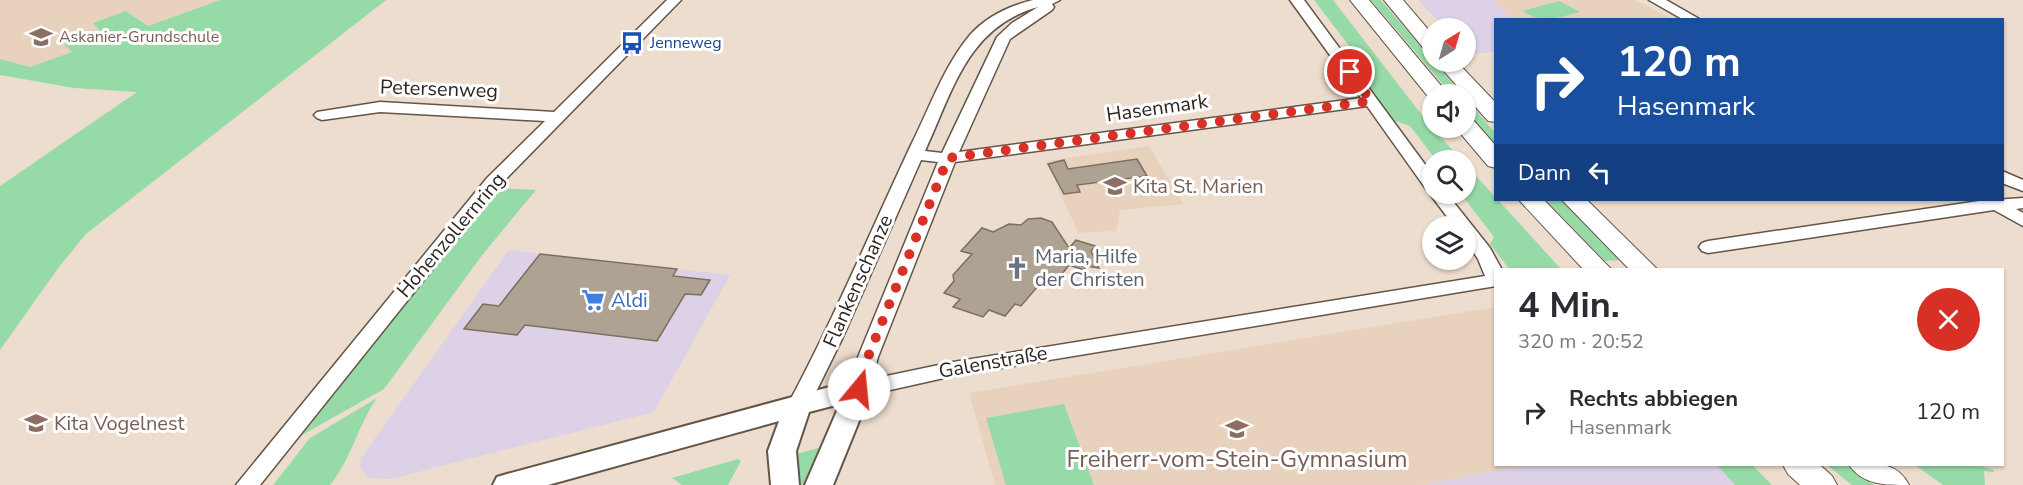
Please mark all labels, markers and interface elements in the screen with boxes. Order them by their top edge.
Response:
north arrow [1422,18,1476,72]
map controls [1422,18,1476,270]
school or university icon: Askanier-Grundschule [28,24,54,50]
place label: Askanier-Grundschule [59,26,219,48]
bus stop icon: Jenneweg [619,30,645,56]
place label: Jenneweg [649,32,722,54]
text: 120 m [1617,34,1741,91]
icon: right [1518,42,1596,120]
pin [1324,46,1375,97]
icon: arrive [1333,55,1366,88]
street label: Petersenweg [380,73,498,105]
button: sound [1422,84,1476,138]
street label: Hasenmark [1104,87,1211,128]
text: Hasenmark [1617,88,1755,125]
button: search [1422,150,1476,204]
icon: left [1583,156,1616,189]
text: Dann [1518,158,1571,188]
street label: Hohenzollernring [391,167,511,303]
school or university icon: Kita St. Marien [1102,173,1128,199]
place label: Kita St. Marien [1133,173,1264,200]
street label: Flankenschanze [817,210,899,352]
button: layers [1422,216,1476,270]
place label: Maria, Hilfe der Christen [1035,243,1145,293]
church icon: Maria, Hilfe der Christen [1004,255,1030,281]
text: 4 Min. [1518,281,1620,330]
supermarket icon: Aldi [580,287,606,313]
place label: Aldi [611,287,648,314]
button: close [1917,288,1980,351]
text: 320 m · 20:52 [1518,328,1644,355]
street label: Galenstraße [936,339,1050,385]
position arrow [827,357,891,421]
text: Rechts abbiegen [1569,384,1738,414]
icon: right [1518,396,1551,429]
text: 120 m [1916,397,1980,427]
school or university icon: Kita Vogelnest [23,410,49,436]
place label: Kita Vogelnest [54,410,185,437]
text: Hasenmark [1569,414,1671,441]
school or university icon: Freiherr-vom-Stein-Gymnasium [1224,416,1250,442]
place label: Freiherr-vom-Stein-Gymnasium [1066,443,1408,475]

